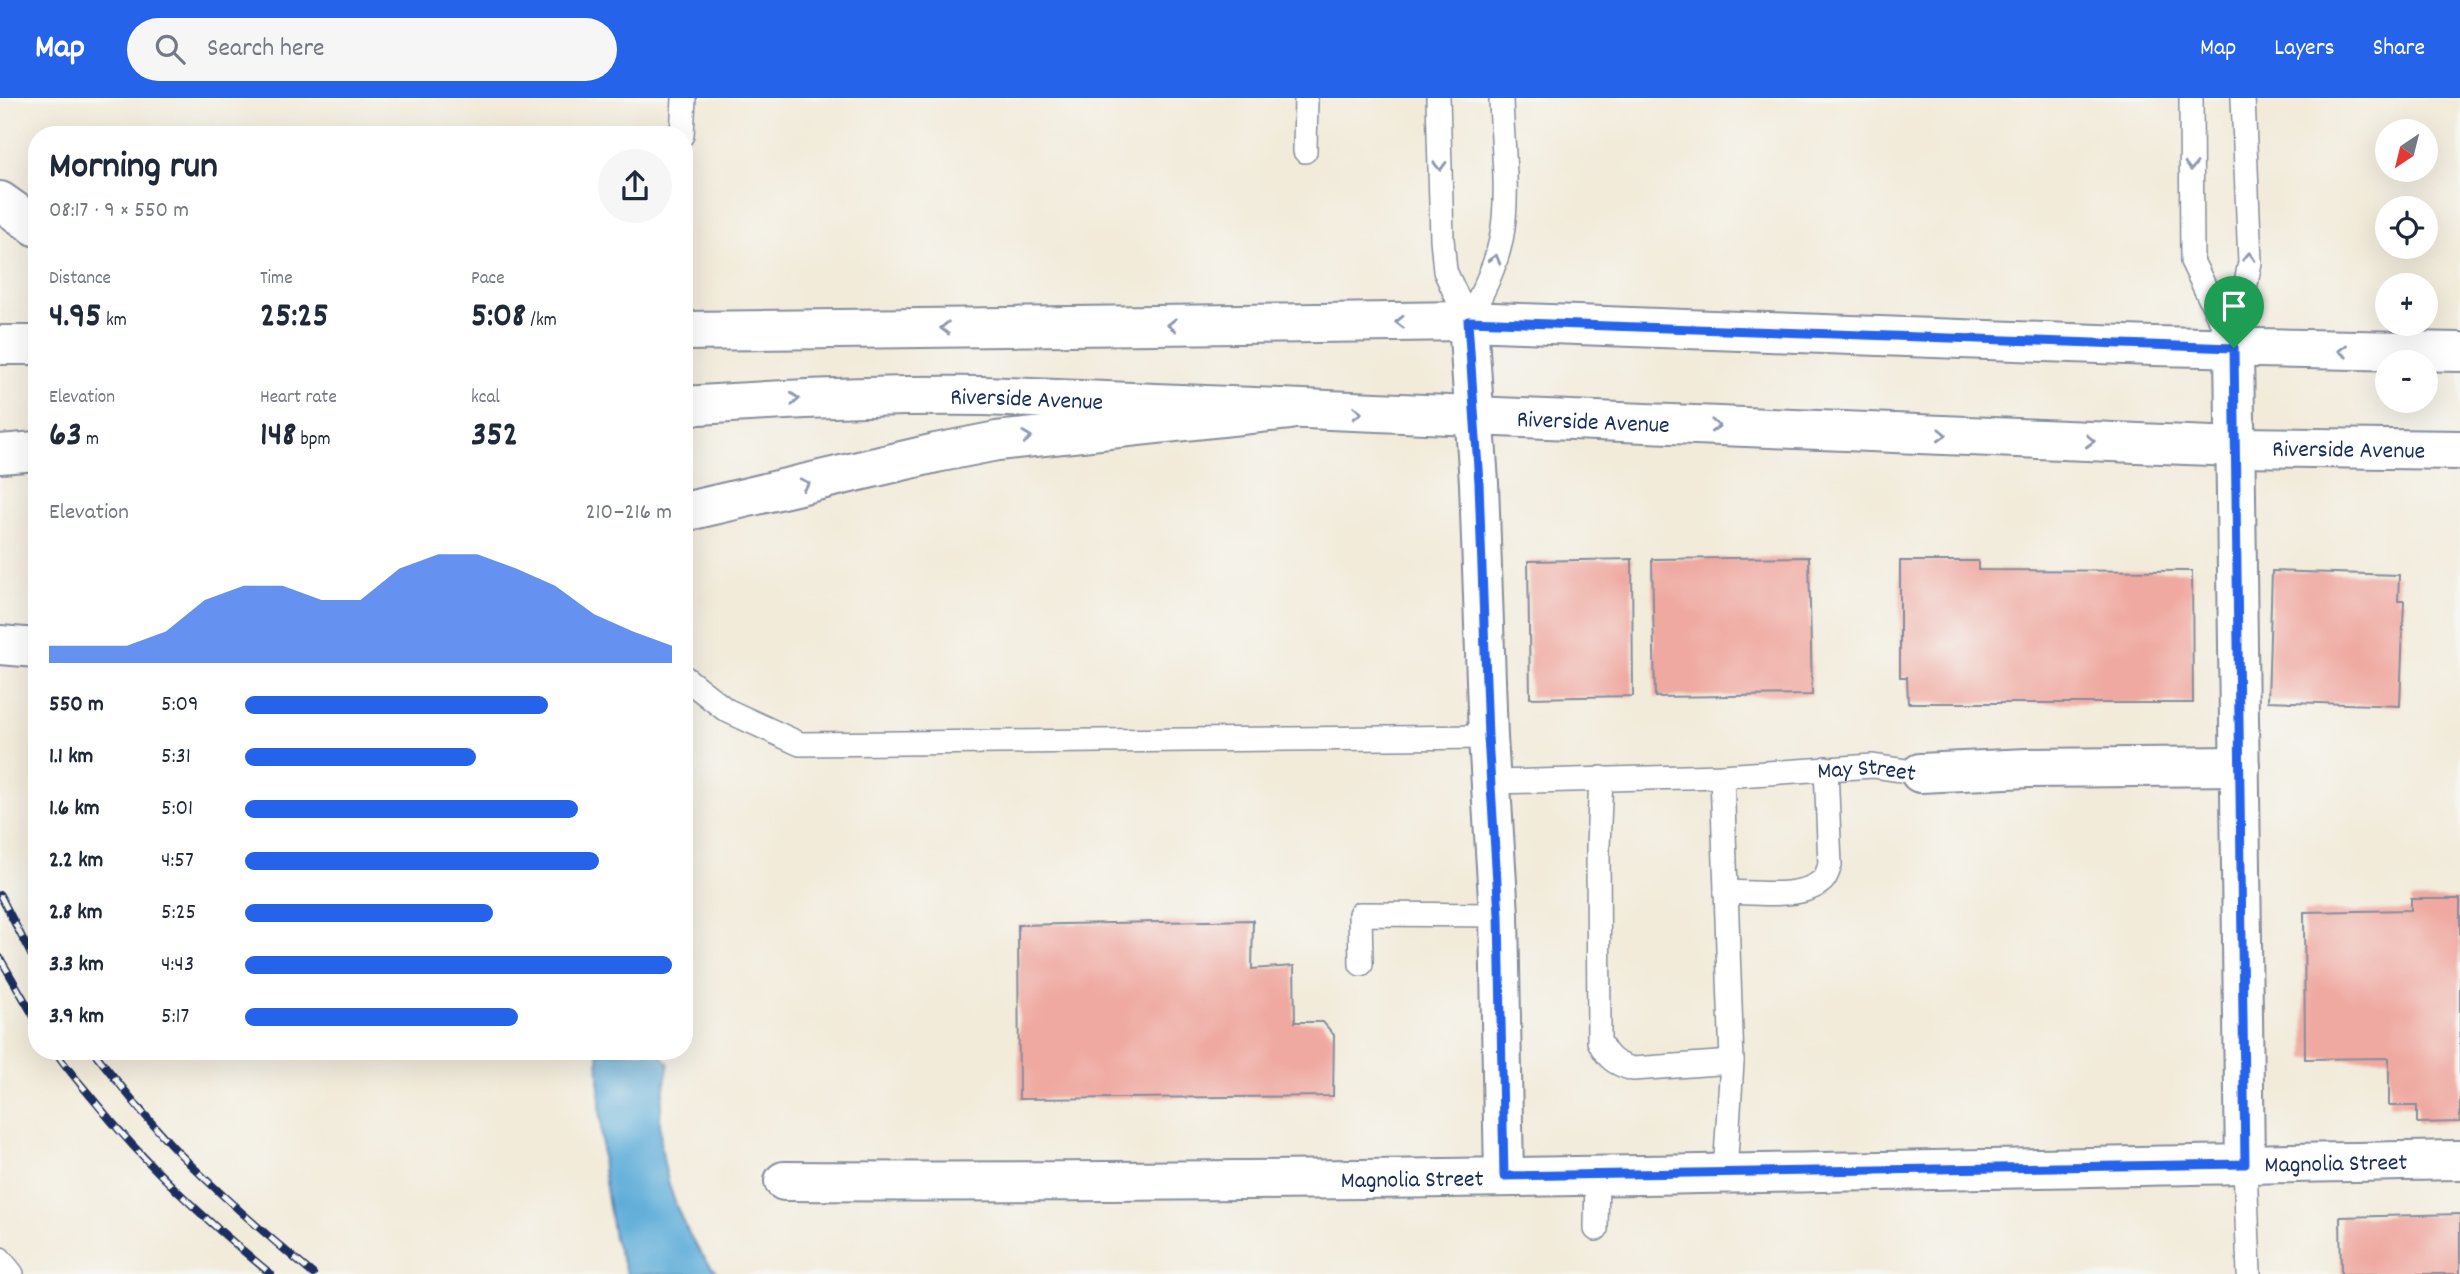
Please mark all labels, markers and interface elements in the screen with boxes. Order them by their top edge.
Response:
search box [127,18,617,81]
text: Map [35,26,85,73]
icon: search [151,30,189,68]
text: Search here [207,31,325,68]
text: Map [2200,32,2236,66]
text: Layers [2274,32,2335,66]
text: Share [2373,32,2425,66]
north arrow [2375,119,2438,182]
map controls [2375,119,2438,413]
text: Morning run [49,141,218,196]
button: share [598,149,672,223]
one-way arrow [1432,161,1448,172]
one-way arrow [2183,161,2199,172]
text: 08:17 · 9 × 550 m [49,195,189,228]
button: locate [2375,196,2438,259]
one-way arrow [2241,251,2256,262]
one-way arrow [1487,253,1502,265]
text: Distance [49,266,111,293]
text: Time [260,266,293,293]
text: Pace [471,266,505,293]
button: + [2375,273,2438,336]
pin [2204,276,2264,348]
icon: arrive [2215,287,2253,325]
text: 4.95 [49,293,102,343]
text: 25:25 [260,293,329,343]
text: 5:08 [471,293,526,343]
text: km [102,308,127,335]
text: /km [526,308,557,335]
one-way arrow [1394,314,1405,330]
one-way arrow [1167,317,1177,333]
one-way arrow [939,320,950,336]
one-way arrow [2337,343,2348,358]
button: − [2375,350,2438,413]
street label: Riverside Avenue [950,382,1104,421]
text: Elevation [49,385,115,412]
text: Heart rate [260,385,337,412]
text: kcal [471,385,500,412]
one-way arrow [790,392,801,407]
street label: Riverside Avenue [1516,404,1670,444]
one-way arrow [1352,405,1363,420]
text: 63 [49,412,82,462]
text: 148 [260,412,296,462]
text: 352 [471,412,518,462]
one-way arrow [1709,419,1720,434]
text: m [82,427,99,454]
text: bpm [296,427,331,454]
one-way arrow [1937,428,1948,443]
one-way arrow [1021,429,1033,444]
street label: Riverside Avenue [2272,433,2425,470]
one-way arrow [2085,434,2096,449]
one-way arrow [799,478,811,492]
text: Elevation [49,497,129,530]
text: 210–216 m [586,497,672,530]
text: 550 m [49,689,104,722]
text: 5:09 [161,689,199,722]
text: 1.1 km [49,741,93,774]
text: 5:31 [161,741,191,774]
street label: May Street [1816,752,1918,792]
text: 1.6 km [49,793,100,826]
text: 5:01 [161,793,193,826]
text: 2.2 km [49,845,103,878]
text: 4:57 [161,845,194,878]
text: 2.8 km [49,897,103,930]
text: 5:25 [161,897,196,930]
text: 3.3 km [49,949,104,982]
text: 4:43 [161,949,194,982]
text: 3.9 km [49,1001,104,1034]
text: 5:17 [161,1001,189,1034]
street label: Magnolia Street [2264,1147,2408,1184]
street label: Magnolia Street [1340,1163,1484,1199]

